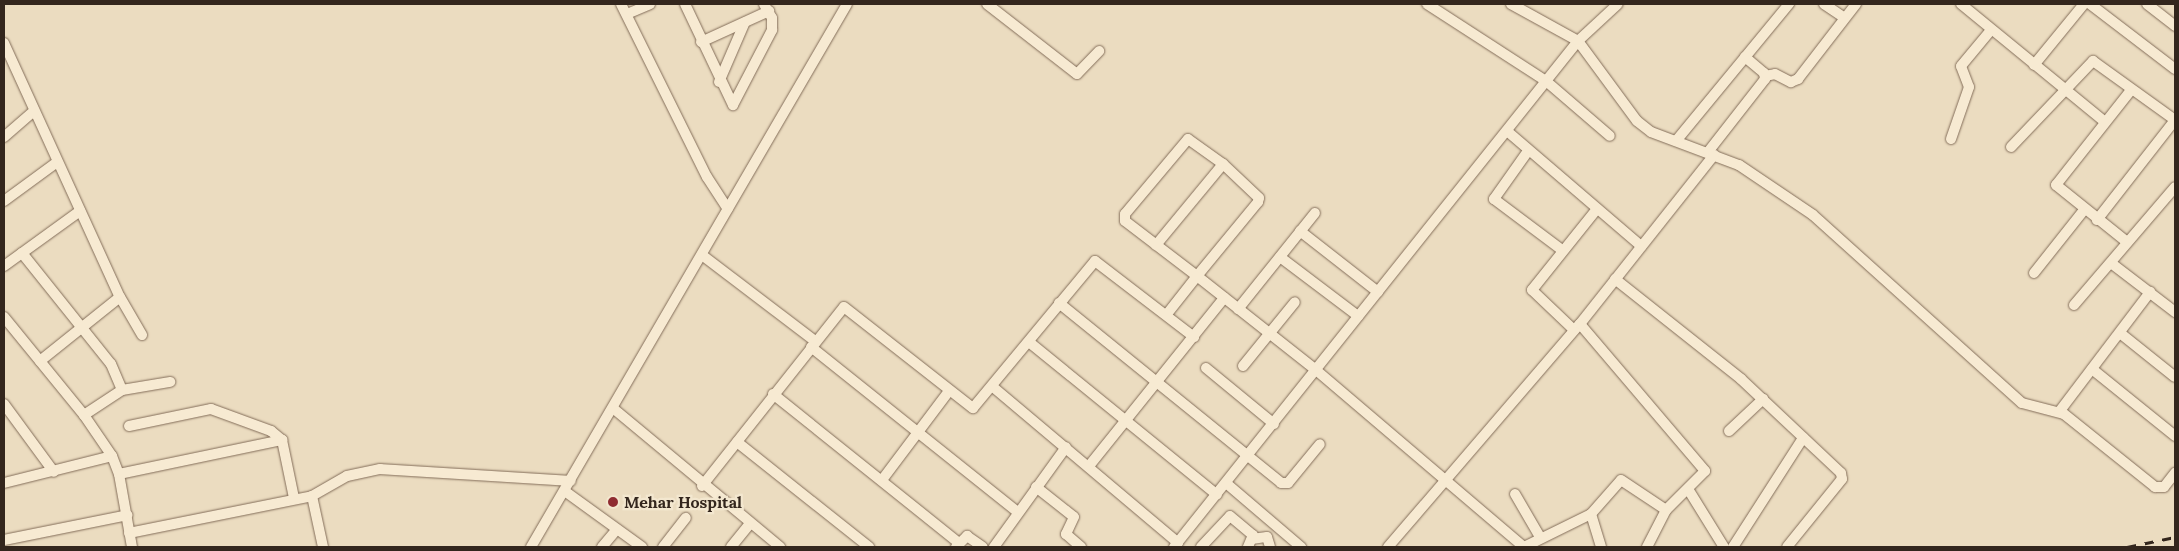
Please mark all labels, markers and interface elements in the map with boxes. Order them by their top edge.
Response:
place label: Mehar Hospital [624,492,742,512]
marker: Mehar Hospital [606,495,620,509]

